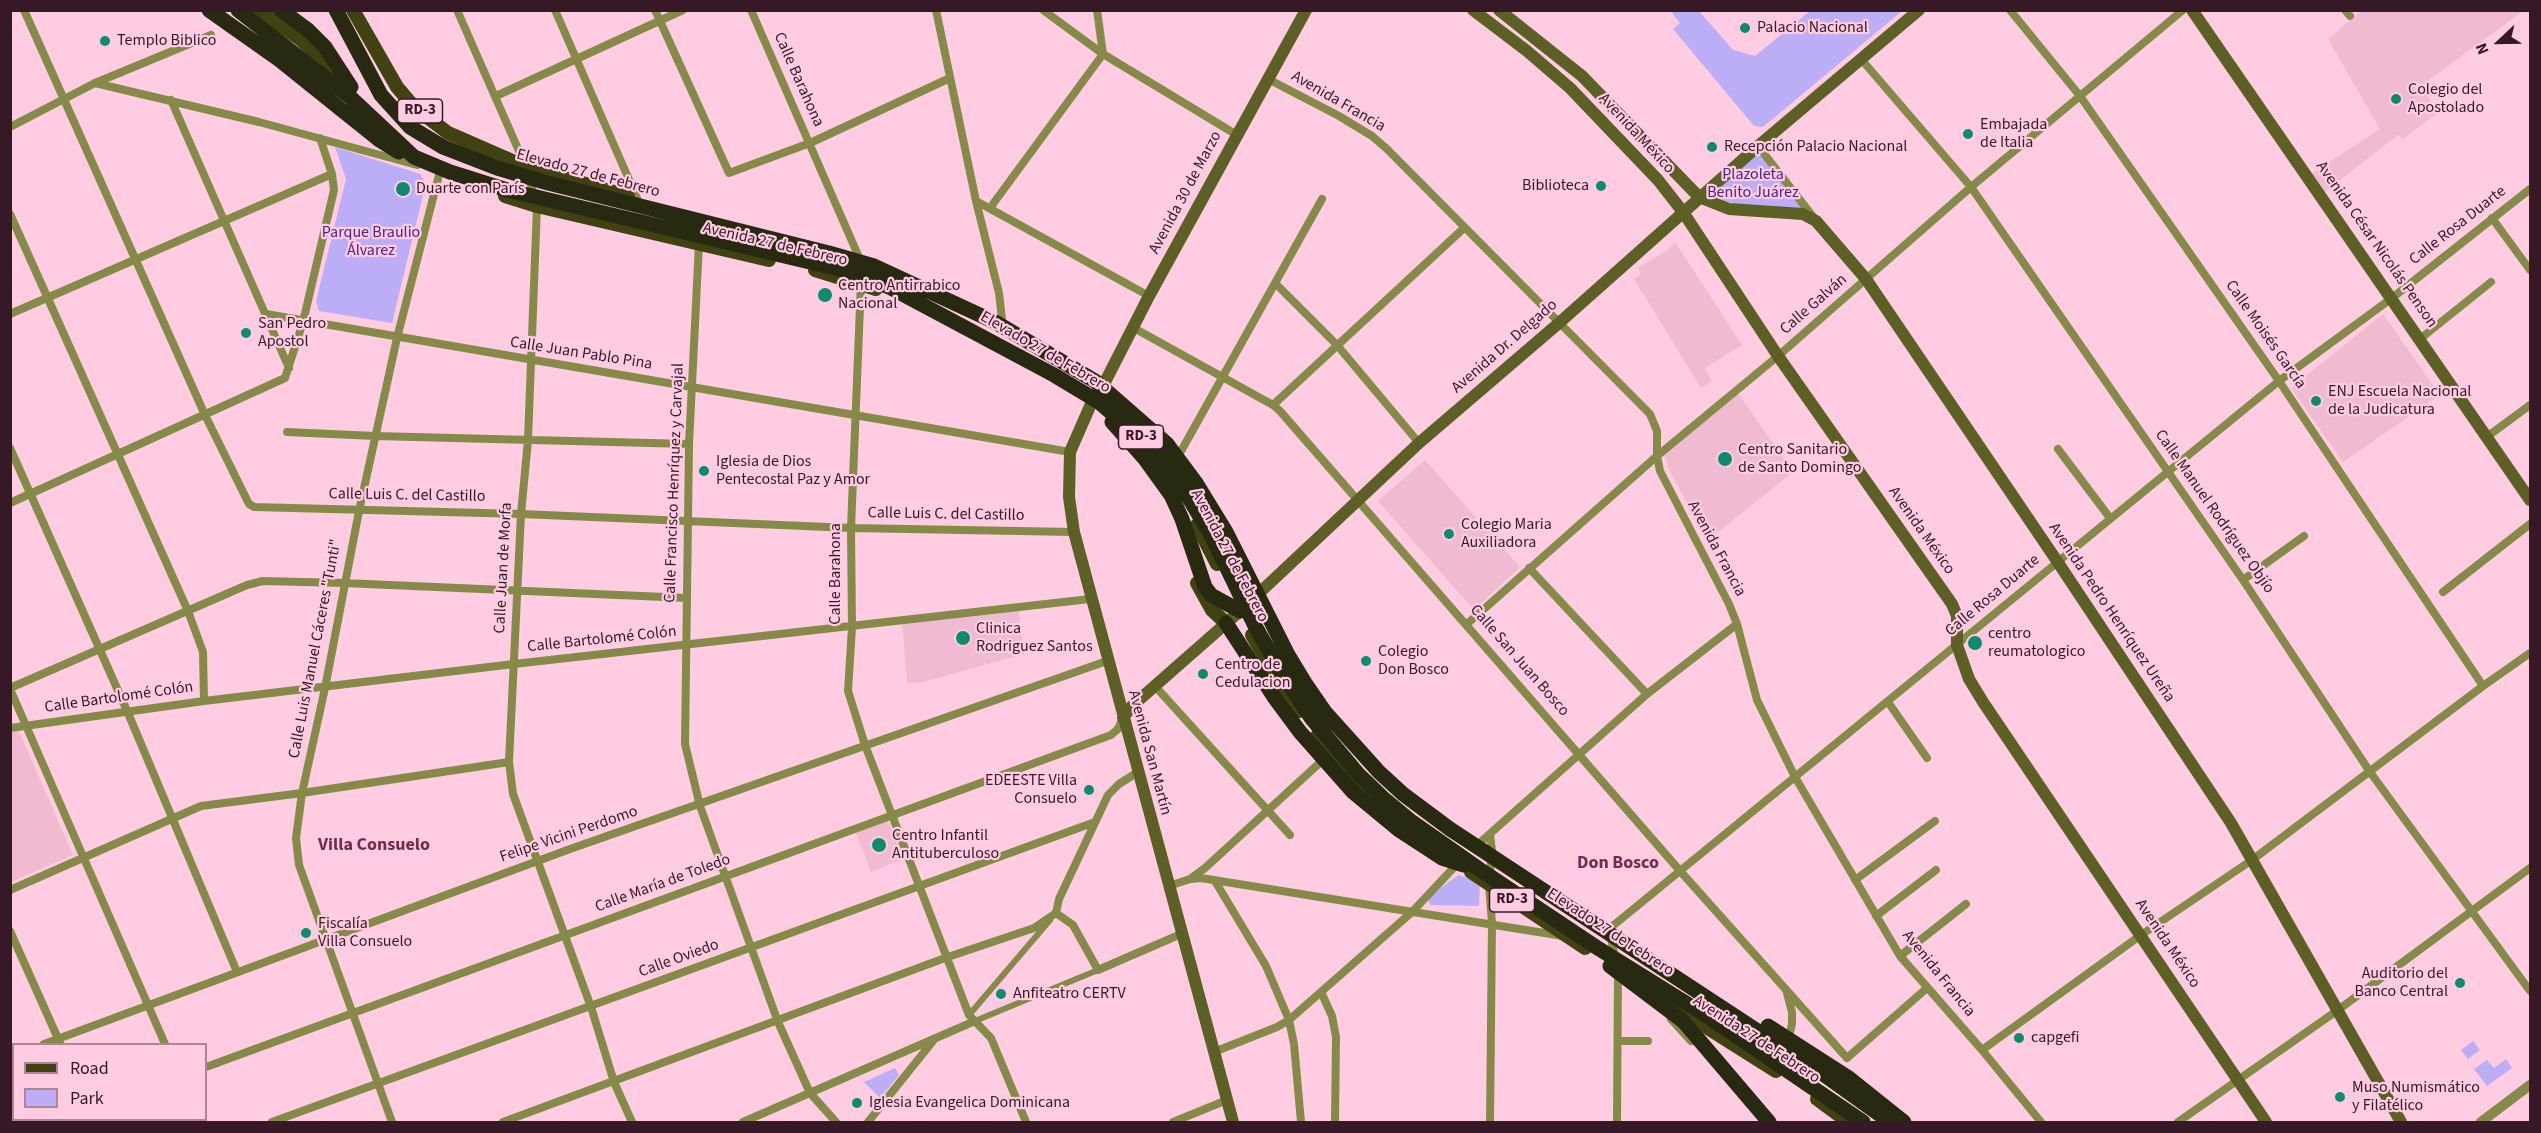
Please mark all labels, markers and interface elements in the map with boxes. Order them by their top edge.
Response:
north arrow [2469,12,2529,72]
place label: Palacio Nacional [1757,18,1868,38]
marker: Palacio Nacional [1738,21,1752,35]
street label: Calle Barahona [769,30,827,130]
place label: Templo Biblico [117,31,216,51]
marker: Templo Biblico [98,34,112,48]
text: N [2470,40,2495,58]
street label: Avenida Francia [1287,67,1389,137]
place label: Colegio del Apostolado [2408,80,2484,118]
street label: Avenida México [1594,90,1678,178]
marker: Colegio del Apostolado [2389,92,2403,106]
road number: RD-3 [398,99,442,123]
place label: Embajada de Italia [1980,115,2047,153]
marker: Embajada de Italia [1961,127,1975,141]
street label: Avenida 30 de Marzo [1146,128,1226,258]
place label: Recepción Palacio Nacional [1724,137,1907,157]
marker: Recepción Palacio Nacional [1705,140,1719,154]
street label: Elevado 27 de Febrero [514,146,662,202]
street label: Avenida César Nicolás Penson [2311,158,2441,332]
park label: Plazoleta Benito Juárez [1707,165,1799,203]
place label: Biblioteca [1522,176,1589,196]
place label: Duarte con París [416,179,525,199]
marker: Biblioteca [1594,179,1608,193]
marker: Duarte con París [394,180,412,198]
street label: Calle Rosa Duarte [2406,182,2510,270]
street label: Avenida 27 de Febrero [701,219,849,271]
park label: Parque Braulio Álvarez [322,223,420,261]
street label: Calle Galván [1777,271,1851,339]
place label: Centro Antirrabico Nacional [838,276,960,314]
street label: Calle Moisés García [2220,277,2310,393]
marker: Centro Antirrabico Nacional [816,286,834,304]
street label: Avenida Dr. Delgado [1448,296,1562,398]
street label: Elevado 27 de Febrero [976,308,1114,398]
place label: San Pedro Apostol [258,314,326,352]
marker: San Pedro Apostol [239,326,253,340]
street label: Calle Juan Pablo Pina [508,333,654,375]
street label: Calle Francisco Henríquez y Carvajal [661,363,689,603]
place label: ENJ Escuela Nacional de la Judicatura [2328,382,2471,420]
marker: ENJ Escuela Nacional de la Judicatura [2309,394,2323,408]
road number: RD-3 [1118,425,1164,449]
street label: Calle Manuel Rodríguez Objío [2150,426,2278,598]
place label: Centro Sanitario de Santo Domingo [1738,440,1861,478]
marker: Centro Sanitario de Santo Domingo [1716,450,1734,468]
place label: Iglesia de Dios Pentecostal Paz y Amor [716,452,870,490]
marker: Iglesia de Dios Pentecostal Paz y Amor [697,464,711,478]
street label: Avenida México [1884,483,1958,579]
street label: Calle Luis C. del Castillo [328,485,486,507]
street label: Avenida 27 de Febrero [1186,486,1272,626]
street label: Avenida Francia [1683,498,1749,600]
street label: Calle Juan de Morfa [491,502,517,634]
street label: Calle Luis C. del Castillo [867,504,1025,526]
place label: Colegio Maria Auxiliadora [1461,515,1552,553]
street label: Avenida Pedro Henríquez Ureña [2044,520,2178,706]
street label: Calle Barahona [826,523,846,625]
marker: Colegio Maria Auxiliadora [1442,527,1456,541]
street label: Calle Luis Manuel Cáceres "Tunti" [285,538,347,760]
street label: Calle Rosa Duarte [1942,551,2044,641]
street label: Calle San Juan Bosco [1465,601,1573,721]
place label: Clinica Rodriguez Santos [976,619,1093,657]
street label: Calle Bartolomé Colón [526,623,678,657]
place label: centro reumatologico [1988,624,2085,662]
marker: Clinica Rodriguez Santos [954,629,972,647]
marker: centro reumatologico [1966,634,1984,652]
place label: Colegio Don Bosco [1378,642,1449,680]
marker: Colegio Don Bosco [1359,654,1373,668]
place label: Centro de Cedulacion [1215,655,1290,693]
marker: Centro de Cedulacion [1196,667,1210,681]
street label: Calle Bartolomé Colón [43,678,195,718]
street label: Avenida San Martín [1123,688,1175,818]
place label: EDEESTE Villa Consuelo [985,771,1077,809]
marker: EDEESTE Villa Consuelo [1082,783,1096,797]
street label: Felipe Vicini Perdomo [498,802,640,868]
place label: Centro Infantil Antituberculoso [892,826,999,864]
district label: Villa Consuelo [318,835,430,857]
marker: Centro Infantil Antituberculoso [870,836,888,854]
street label: Calle María de Toledo [593,851,733,917]
district label: Don Bosco [1577,853,1659,875]
street label: Elevado 27 de Febrero [1543,885,1677,981]
road number: RD-3 [1490,888,1534,912]
street label: Avenida México [2130,896,2204,992]
place label: Fiscalía Villa Consuelo [318,914,412,952]
marker: Fiscalía Villa Consuelo [299,926,313,940]
street label: Avenida Francia [1897,927,1979,1021]
street label: Calle Oviedo [636,936,722,982]
place label: Auditorio del Banco Central [2354,964,2448,1002]
marker: Auditorio del Banco Central [2453,976,2467,990]
place label: Anfiteatro CERTV [1013,984,1126,1004]
marker: Anfiteatro CERTV [994,987,1008,1001]
street label: Avenida 27 de Febrero [1689,992,1823,1088]
place label: capgefi [2031,1028,2079,1048]
marker: capgefi [2012,1031,2026,1045]
legend [12,1043,207,1121]
text: Road [70,1056,109,1081]
place label: Muso Numismático y Filatélico [2352,1078,2480,1116]
text: Park [70,1086,104,1111]
marker: Muso Numismático y Filatélico [2333,1090,2347,1104]
place label: Iglesia Evangelica Dominicana [869,1093,1070,1113]
marker: Iglesia Evangelica Dominicana [850,1096,864,1110]

